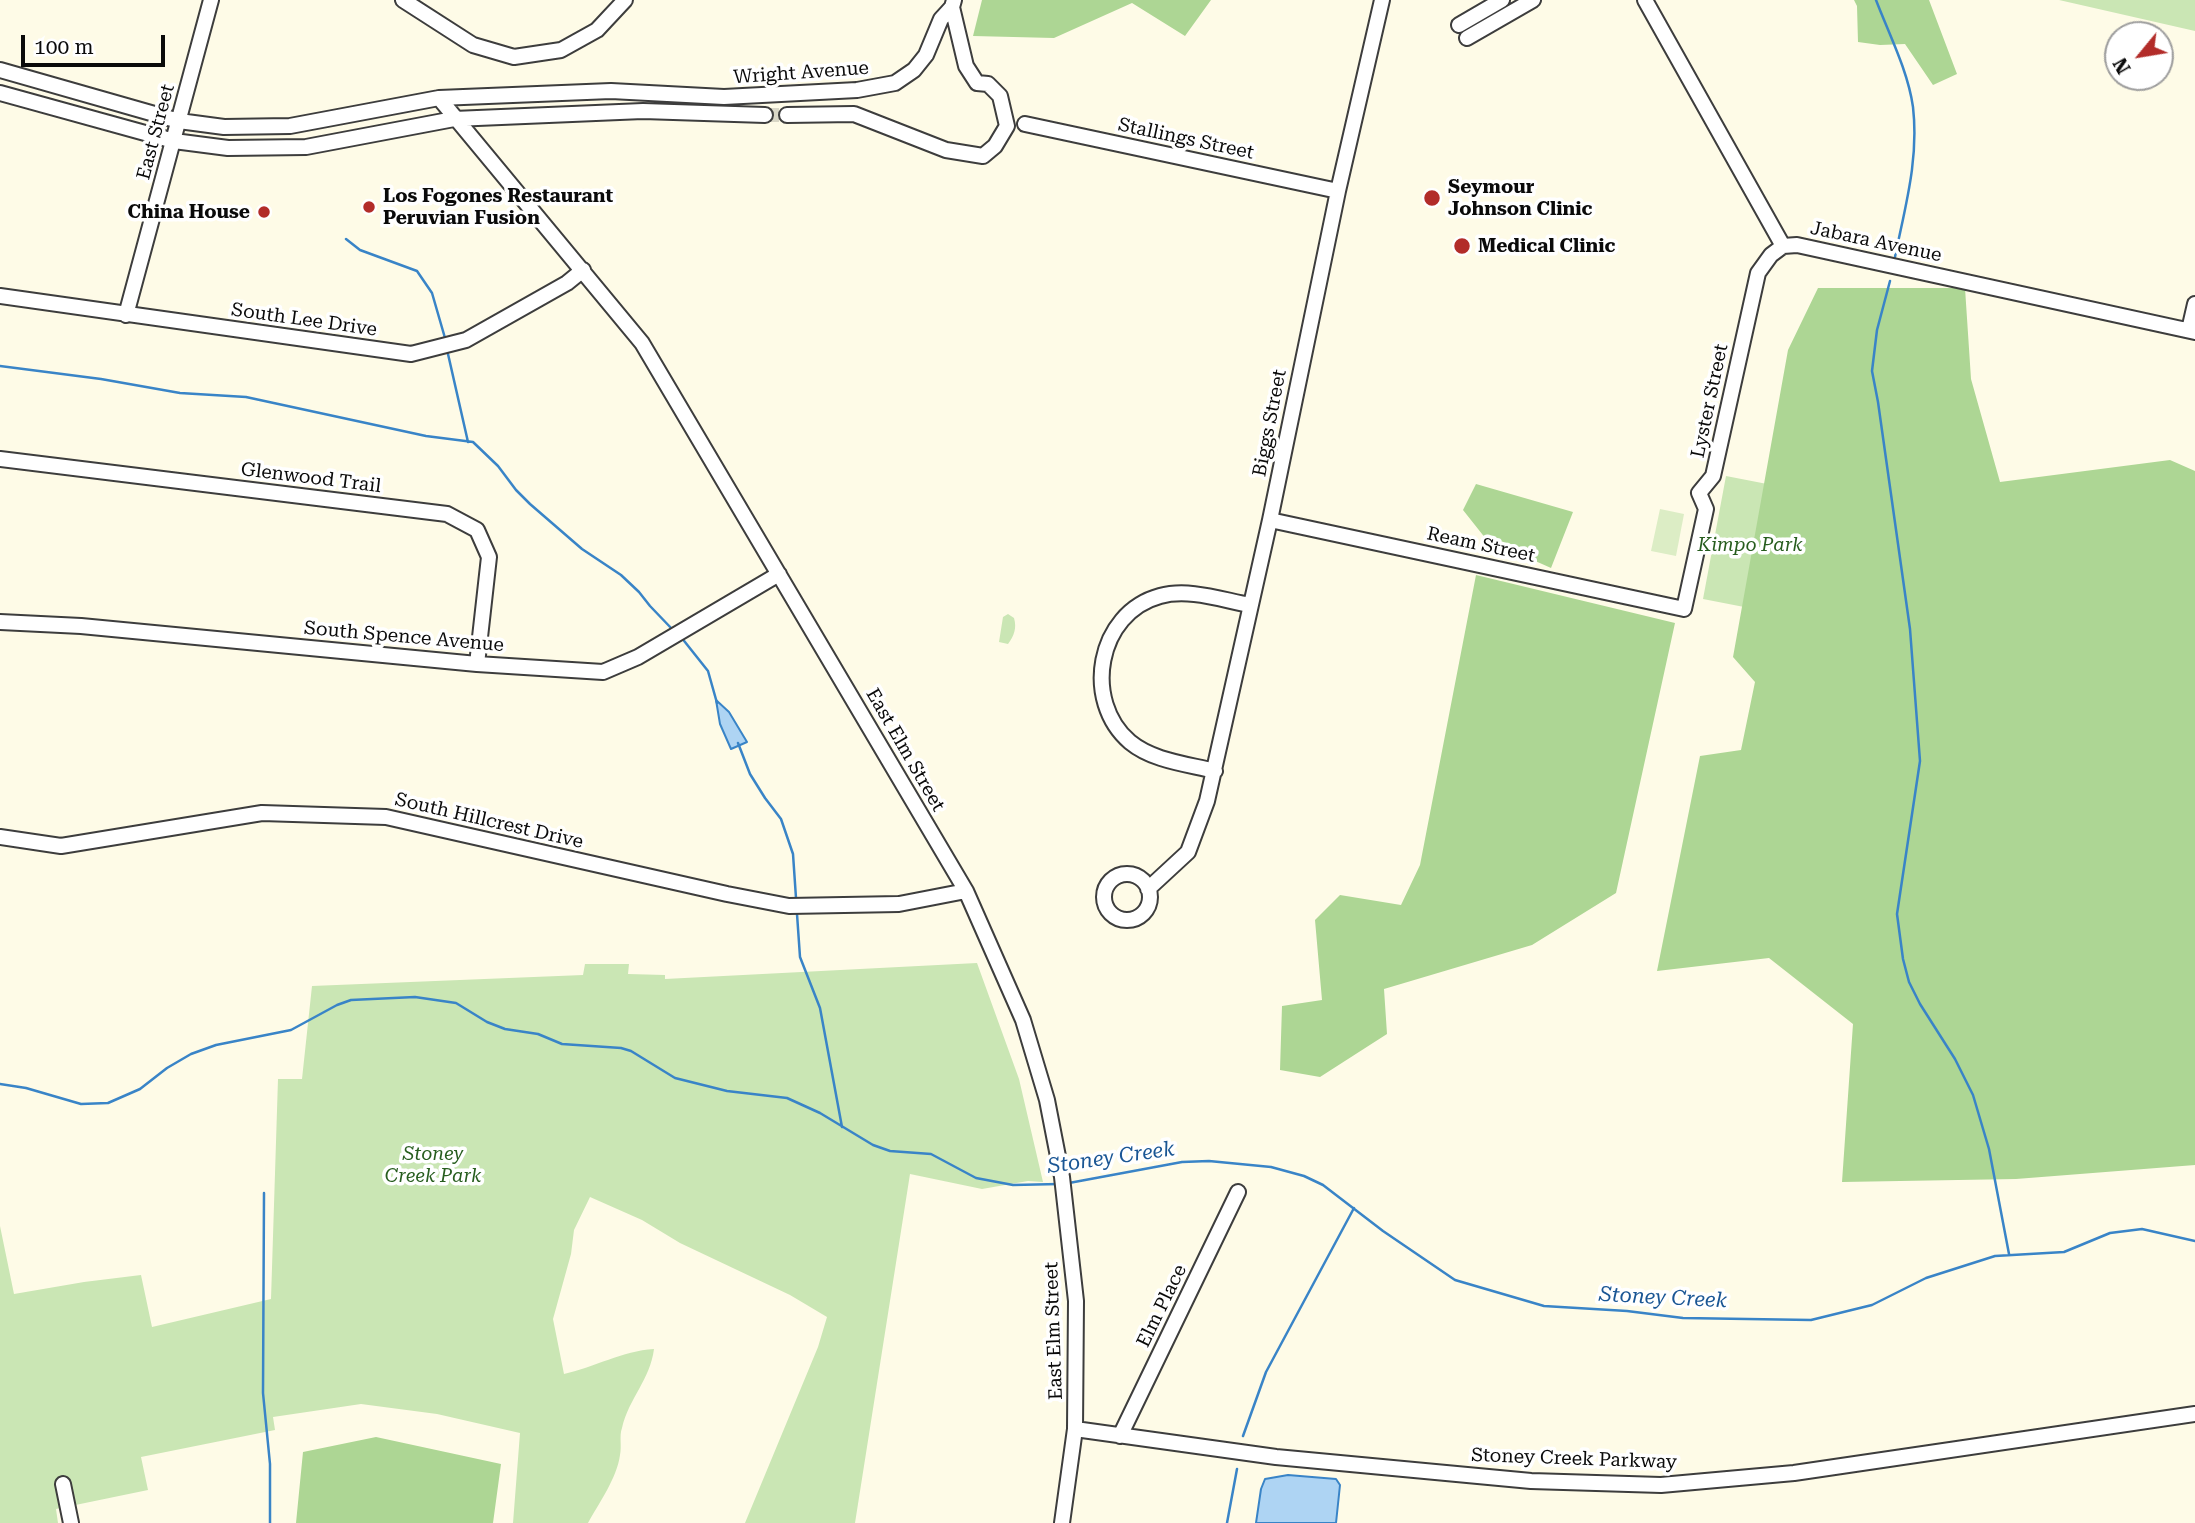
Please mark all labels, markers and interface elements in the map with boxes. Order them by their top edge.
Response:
scale bar [24,21,168,65]
north arrow [2104,21,2174,91]
text: 100 m [34,35,94,59]
text: N [2108,54,2136,78]
street label: Wright Avenue [732,57,870,89]
street label: East Street [132,82,180,182]
street label: Stallings Street [1116,113,1256,165]
place label: Seymour Johnson Clinic [1448,176,1592,220]
place label: Los Fogones Restaurant Peruvian Fusion [383,185,613,229]
marker: Seymour Johnson Clinic [1422,188,1442,208]
marker: Los Fogones Restaurant Peruvian Fusion [361,199,377,215]
place label: China House [128,201,250,223]
marker: China House [256,204,272,220]
street label: Jabara Avenue [1808,217,1944,267]
place label: Medical Clinic [1478,235,1616,257]
marker: Medical Clinic [1452,236,1472,256]
street label: South Lee Drive [230,298,378,342]
street label: Lyster Street [1687,342,1733,460]
street label: Biggs Street [1248,367,1292,479]
street label: Glenwood Trail [240,458,382,498]
street label: Ream Street [1425,522,1537,568]
park label: Kimpo Park [1697,534,1803,556]
street label: South Spence Avenue [303,617,505,657]
street label: East Elm Street [861,684,949,816]
street label: South Hillcrest Drive [393,788,585,854]
water label: Stoney Creek [1046,1137,1176,1179]
park label: Stoney Creek Park [385,1143,481,1187]
street label: Elm Place [1132,1261,1192,1351]
street label: East Elm Street [1040,1262,1068,1400]
water label: Stoney Creek [1598,1282,1728,1314]
street label: Stoney Creek Parkway [1471,1444,1677,1474]

